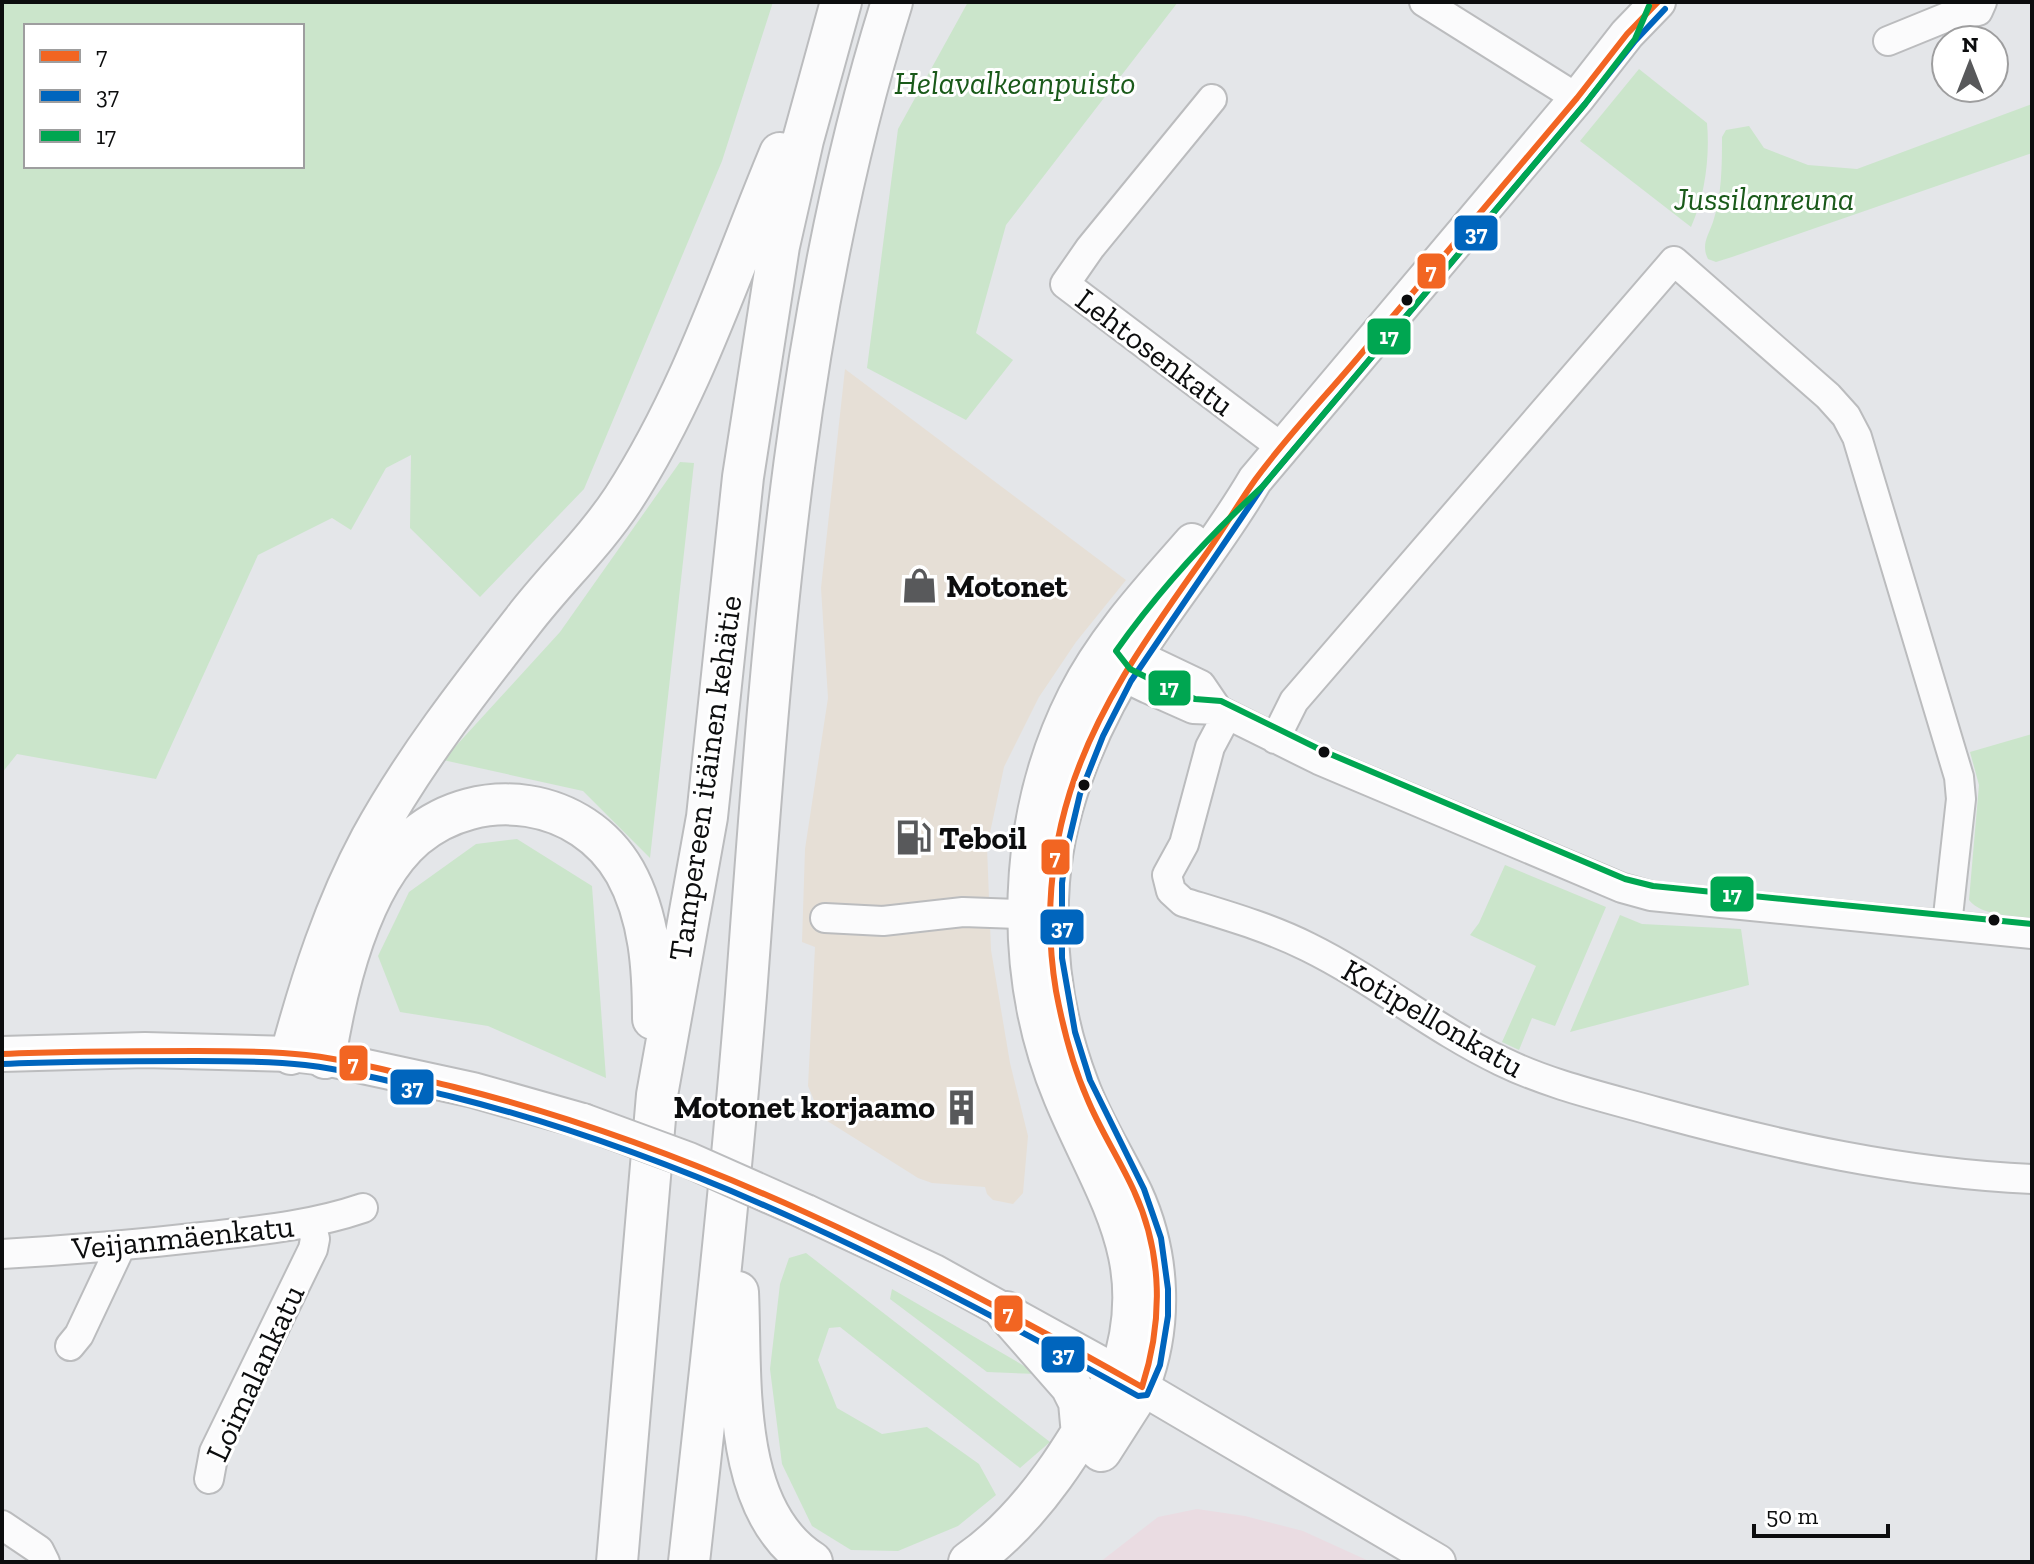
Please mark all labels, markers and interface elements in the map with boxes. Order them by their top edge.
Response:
legend [24,24,304,168]
north arrow [1930,24,2010,104]
text: N [1962,31,1979,58]
text: 7 [96,41,107,70]
park label: Helavalkeanpuisto [894,64,1136,102]
text: 37 [96,81,119,110]
text: 17 [96,121,116,150]
park label: Jussilanreuna [1673,180,1854,218]
line badge: 37 [1453,214,1499,252]
text: 37 [1465,220,1487,247]
line badge: 7 [1416,252,1447,290]
text: 7 [1426,258,1437,285]
street label: Lehtosenkatu [1068,280,1242,424]
unlabelled marker [1399,292,1415,308]
line badge: 17 [1366,317,1412,356]
text: 17 [1379,323,1399,350]
shop icon: Motonet [901,567,939,605]
place label: Motonet [946,567,1068,605]
street label: Tampereen itäinen kehätie [661,593,749,963]
line badge: 17 [1147,669,1192,707]
text: 17 [1159,674,1179,701]
unlabelled marker [1316,744,1332,760]
unlabelled marker [1076,777,1092,793]
fuel station icon: Teboil [894,819,932,857]
place label: Teboil [939,819,1027,857]
line badge: 7 [1040,838,1071,876]
text: 7 [1050,844,1061,871]
line badge: 17 [1709,875,1755,913]
text: 17 [1722,881,1742,908]
line badge: 37 [1039,908,1085,946]
unlabelled marker [1986,912,2002,928]
text: 37 [1051,914,1073,941]
street label: Kotipellonkatu [1335,951,1531,1085]
line badge: 7 [338,1044,369,1082]
text: 7 [348,1050,359,1077]
line badge: 37 [389,1068,435,1106]
text: 37 [401,1074,423,1101]
place label: Motonet korjaamo [673,1088,935,1126]
building icon: Motonet korjaamo [942,1088,980,1126]
street label: Veijanmäenkatu [69,1206,296,1268]
street label: Loimalankatu [198,1279,312,1467]
line badge: 7 [993,1294,1024,1333]
text: 7 [1003,1300,1014,1327]
line badge: 37 [1040,1335,1086,1374]
text: 37 [1052,1341,1074,1368]
scale bar [1754,1488,1888,1538]
text: 50 m [1766,1501,1819,1530]

